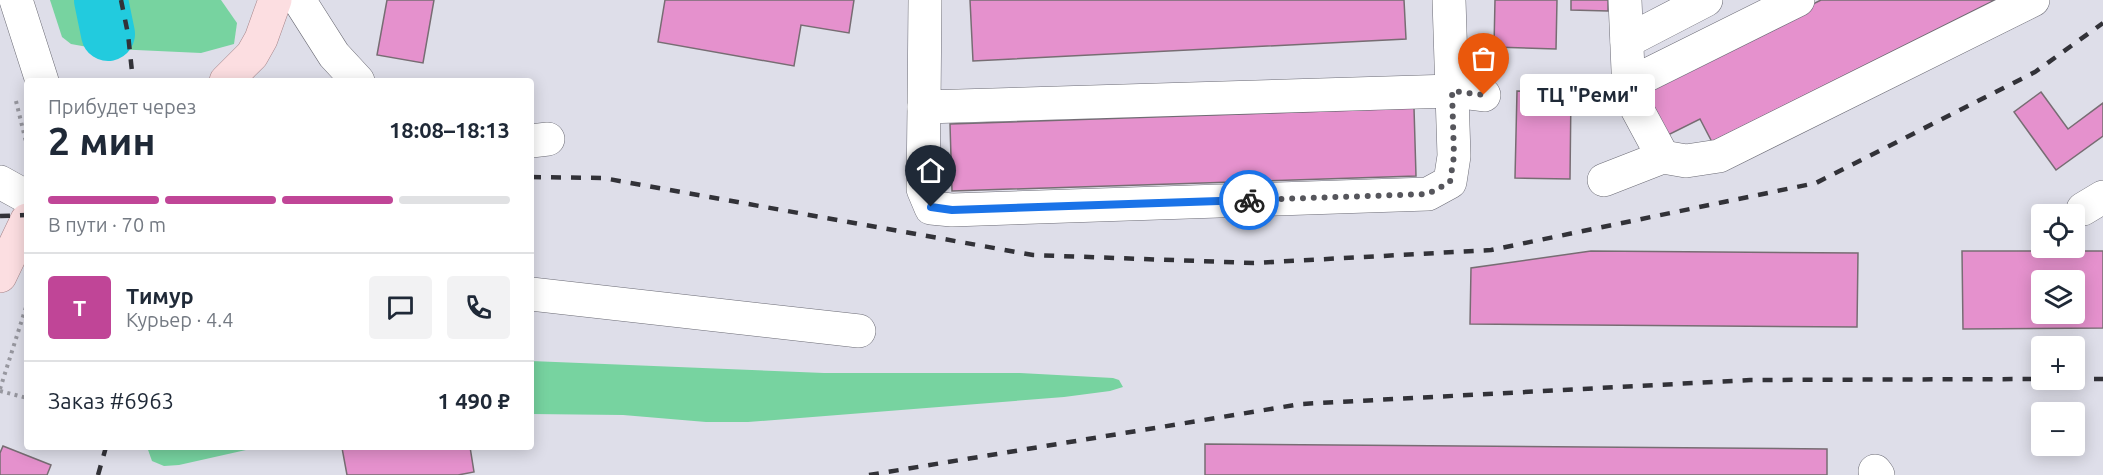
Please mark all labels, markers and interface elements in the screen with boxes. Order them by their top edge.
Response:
pin [1458,33,1509,95]
icon: bag [1467,42,1500,75]
callout: ТЦ "Реми" [1520,74,1655,116]
text: ТЦ "Реми" [1537,83,1638,106]
text: Прибудет через [48,95,196,118]
text: 18:08–18:13 [389,117,510,142]
text: 2 мин [48,119,156,162]
pin [905,145,956,207]
icon: home [914,154,947,187]
courier [1219,170,1279,230]
icon: bike [1233,184,1266,217]
map controls [2031,204,2085,456]
button: locate [2031,204,2085,258]
text: В пути · 70 m [48,213,166,236]
button: layers [2031,270,2085,324]
button: chat [369,276,432,339]
button: phone [447,276,510,339]
text: Тимур [126,283,194,308]
text: Т [73,295,86,320]
text: Курьер · 4.4 [126,308,233,331]
button: + [2031,336,2085,390]
text: Заказ #6963 [48,388,174,413]
text: 1 490 ₽ [438,388,510,413]
button: − [2031,402,2085,456]

